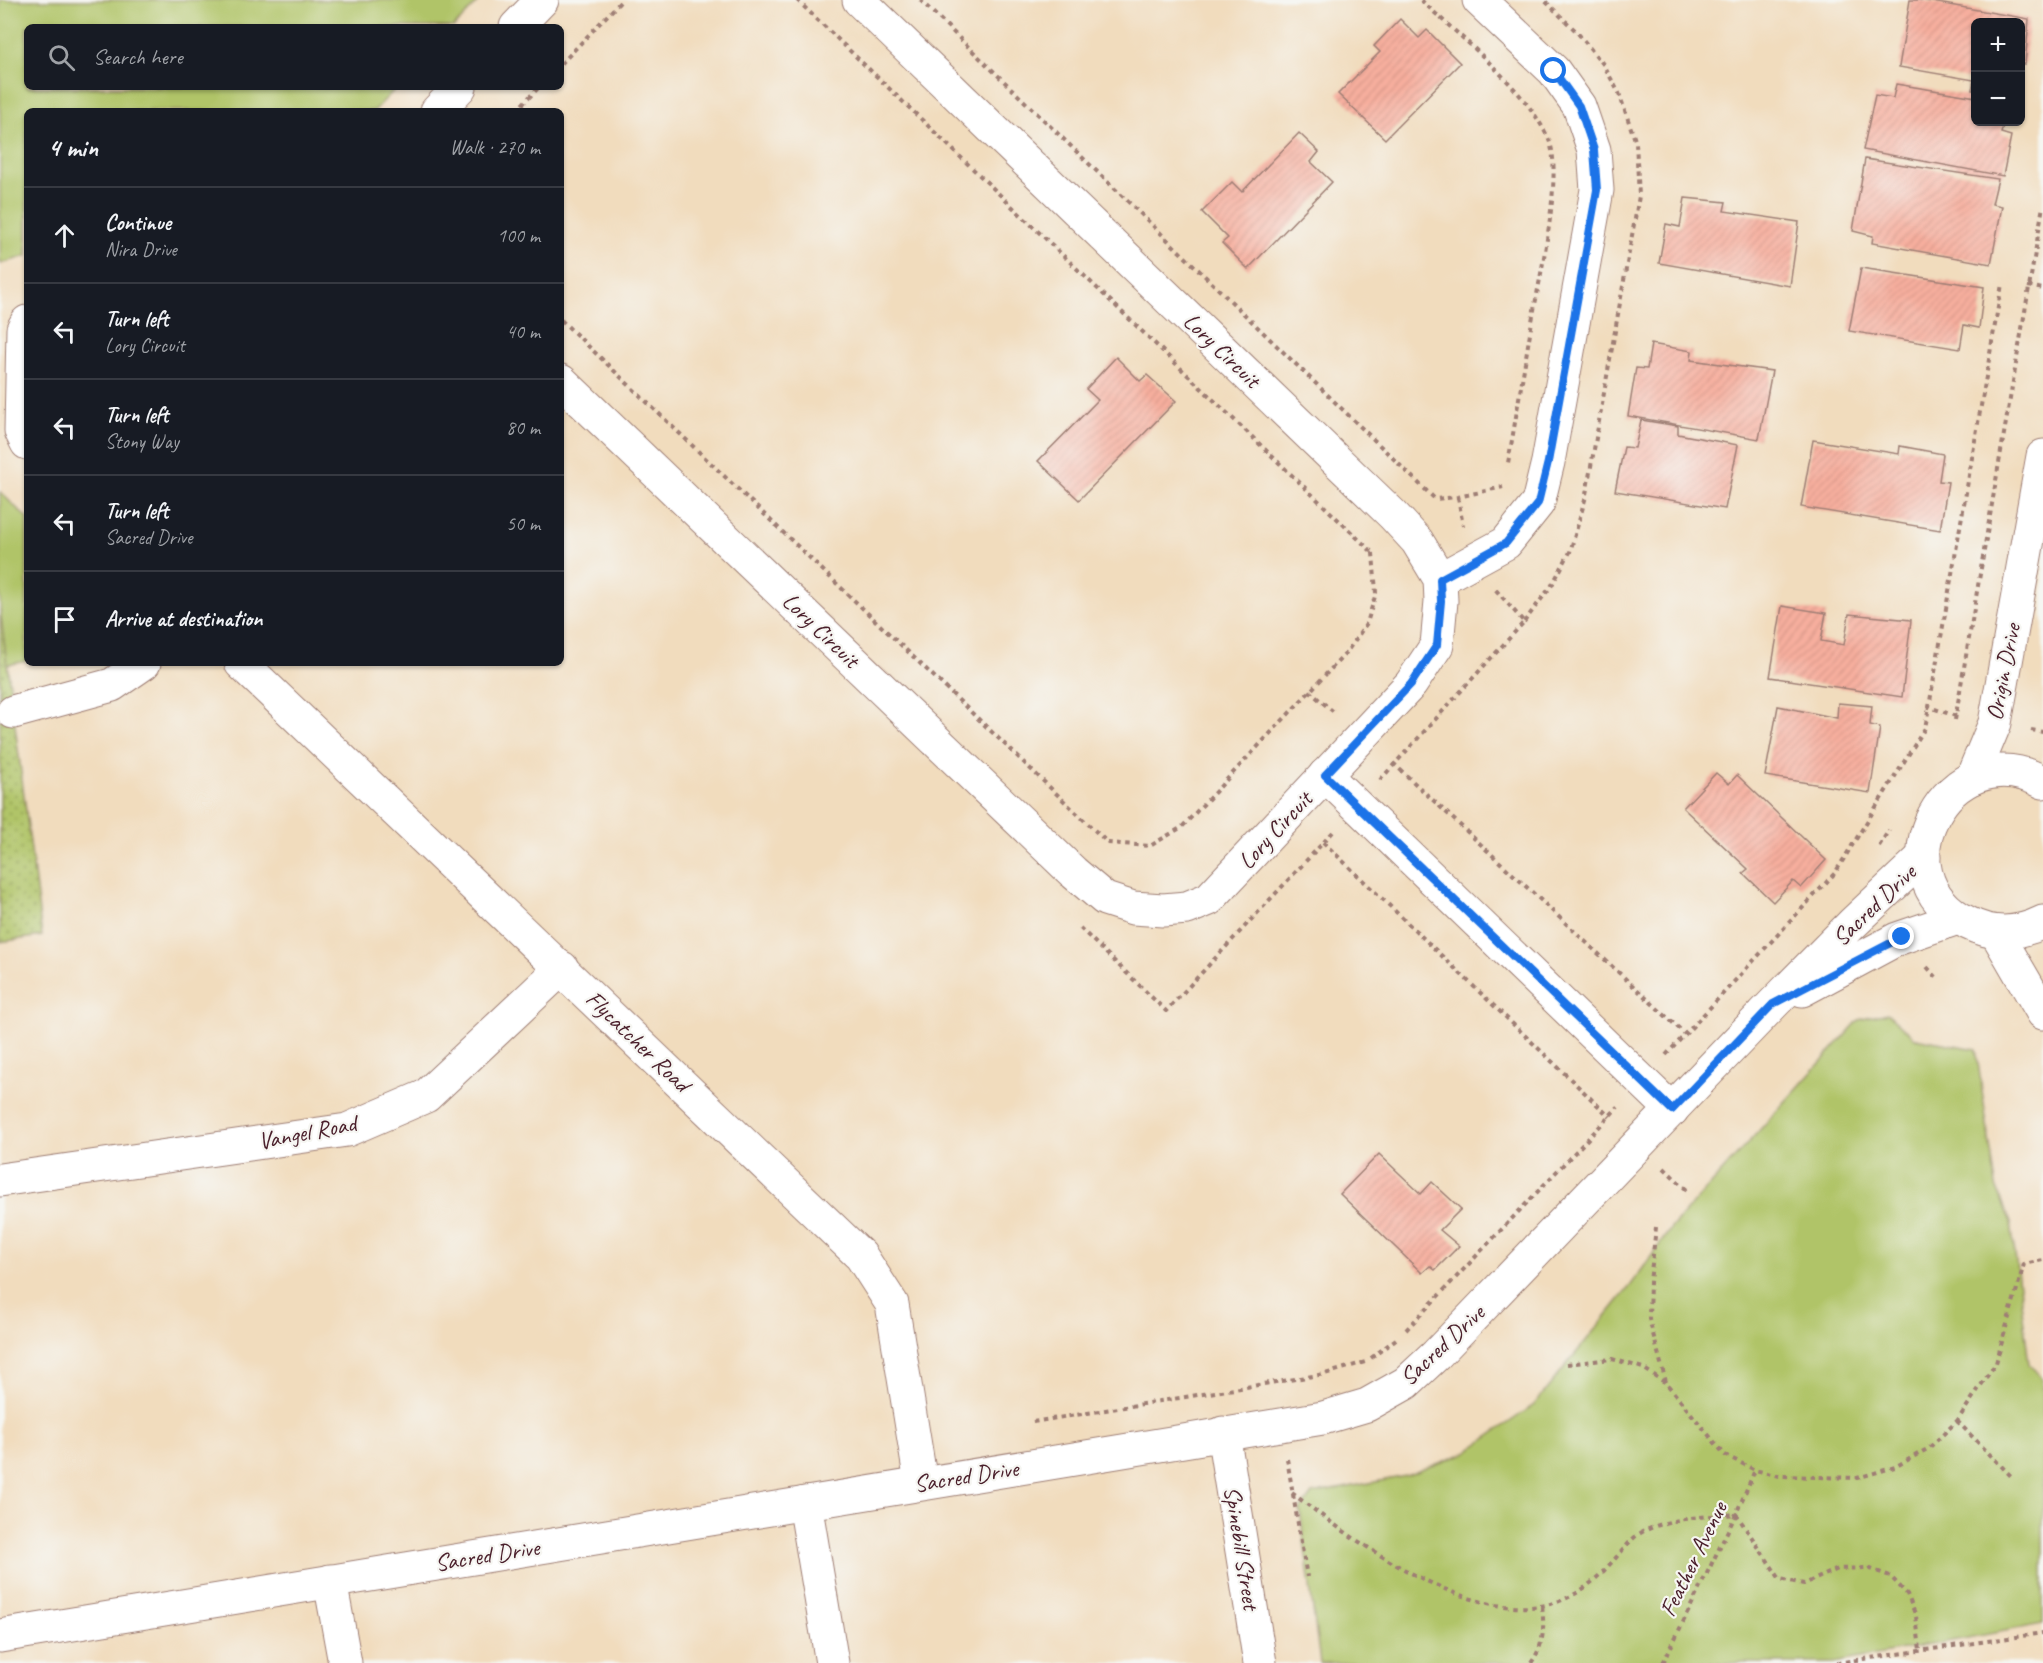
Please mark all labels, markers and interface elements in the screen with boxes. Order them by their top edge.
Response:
map controls [1971,18,2025,126]
button: + [1971,18,2025,72]
search box [24,24,564,90]
icon: search [45,41,78,74]
text: Search here [93,43,183,71]
route start [1540,57,1566,83]
button: − [1971,72,2025,126]
text: 4 min [48,131,98,164]
text: Walk · 270 m [450,135,540,160]
text: Continue [105,209,171,237]
icon: ahead [48,219,81,252]
text: 100 m [497,223,540,248]
text: Nira Drive [105,237,177,262]
text: Turn left [105,305,169,333]
street label: Lory Circuit [1177,306,1268,396]
icon: left [48,315,81,348]
text: 40 m [506,319,540,344]
text: Lory Circuit [105,333,185,358]
text: Turn left [105,401,169,429]
icon: left [48,411,81,444]
text: 80 m [506,415,540,440]
text: Stony Way [105,429,179,454]
text: Turn left [105,497,169,525]
icon: left [48,507,81,540]
text: 50 m [506,511,540,536]
text: Sacred Drive [105,525,193,550]
street label: Lory Circuit [776,586,867,676]
icon: arrive [48,603,81,636]
text: Arrive at destination [105,605,262,633]
street label: Origin Drive [1979,619,2027,723]
street label: Lory Circuit [1231,783,1320,875]
street label: Sacred Drive [1826,856,1924,952]
route end [1888,923,1914,949]
street label: Flycatcher Road [580,984,699,1101]
street label: Vangel Road [256,1107,362,1156]
street label: Sacred Drive [1393,1297,1492,1392]
street label: Sacred Drive [912,1453,1022,1499]
street label: Spinebill Street [1217,1484,1267,1614]
street label: Feather Avenue [1652,1495,1735,1621]
street label: Sacred Drive [433,1532,543,1578]

